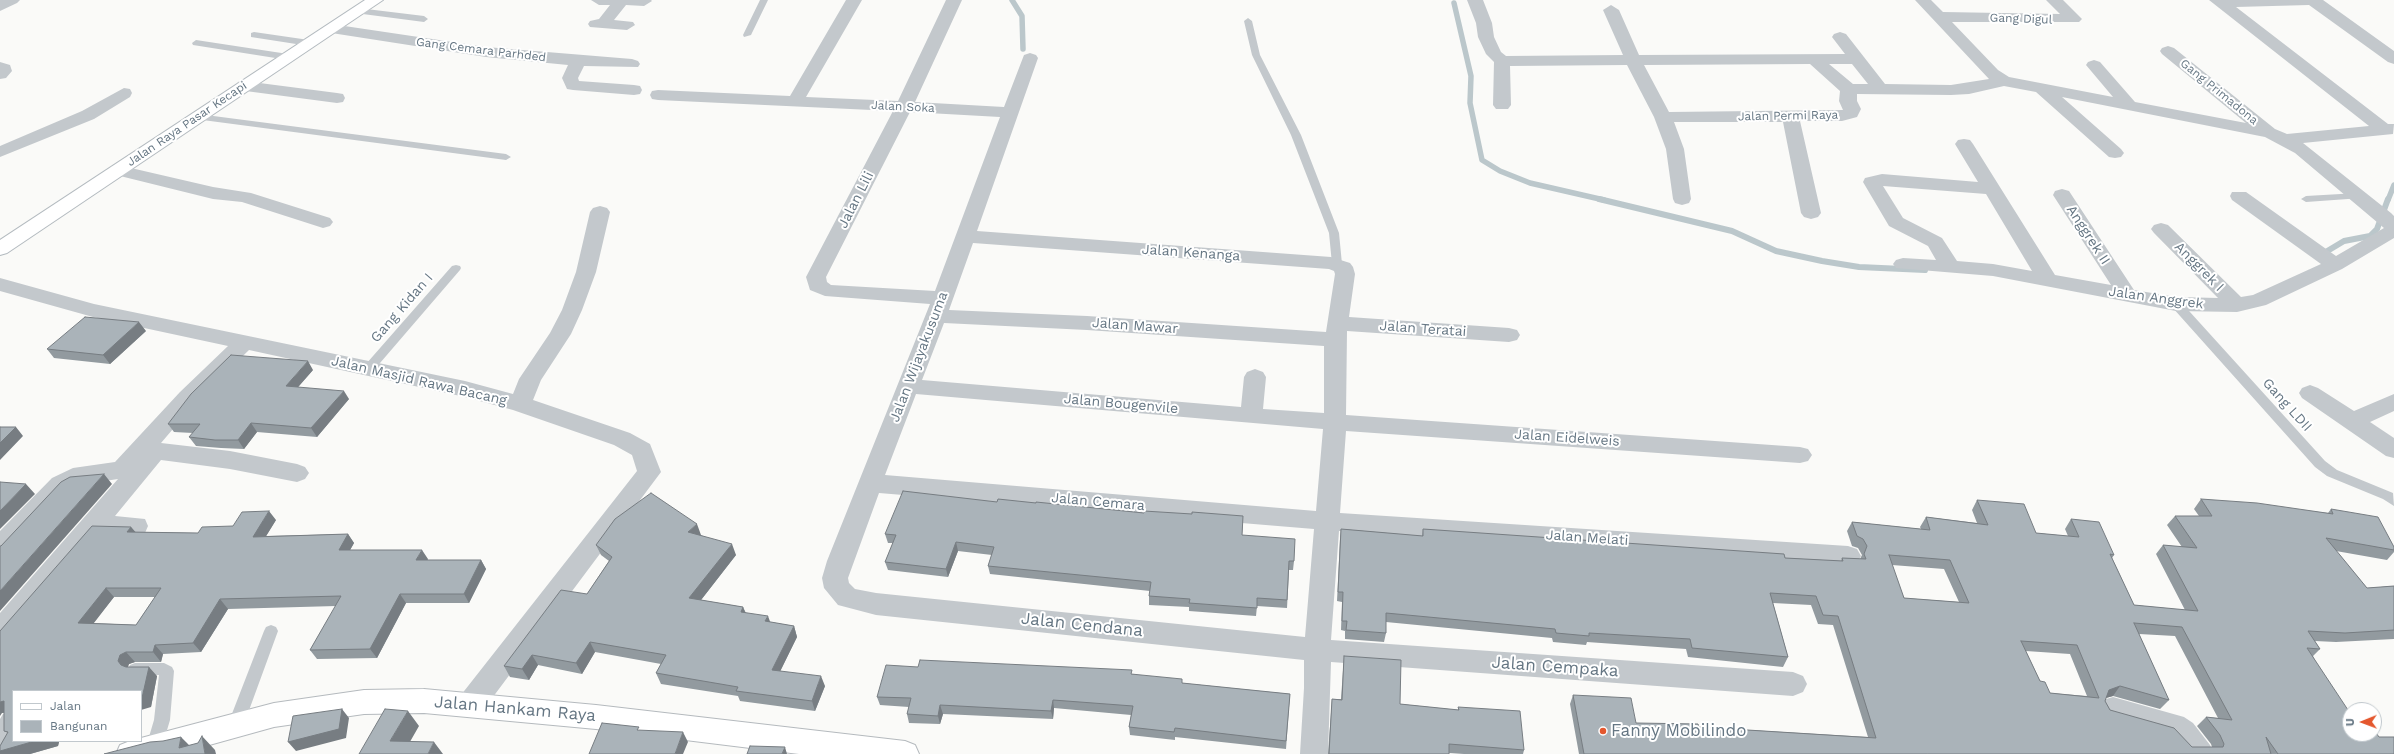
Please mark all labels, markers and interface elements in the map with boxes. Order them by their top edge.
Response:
street label: Gang Digul [1989,11,2053,27]
street label: Gang Cemara Parhded [415,35,547,65]
street label: Gang Primadona [2177,56,2261,128]
street label: Jalan Raya Pasar Kecapi [124,78,250,170]
street label: Jalan Soka [871,98,935,116]
street label: Jalan Permi Raya [1738,108,1838,124]
street label: Jalan Lili [835,169,877,231]
street label: Anggrek II [2063,202,2113,268]
street label: Anggrek I [2171,239,2227,295]
street label: Jalan Kenanga [1141,241,1241,265]
street label: Gang Kidan I [367,270,437,346]
street label: Jalan Anggrek [2108,283,2204,313]
street label: Jalan Wijayakusuma [886,289,952,425]
street label: Jalan Mawar [1091,315,1179,337]
street label: Jalan Teratai [1379,318,1467,340]
street label: Jalan Masjid Rawa Bacang [330,353,508,409]
street label: Gang LDII [2259,375,2315,435]
street label: Jalan Bougenvile [1063,391,1179,417]
street label: Jalan Eidelweis [1514,426,1620,450]
street label: Jalan Cemara [1051,490,1145,514]
street label: Jalan Melati [1545,527,1629,549]
street label: Jalan Cendana [1020,608,1144,642]
street label: Jalan Cempaka [1491,652,1619,682]
legend [12,690,142,742]
street label: Jalan Hankam Raya [433,692,597,726]
text: Jalan [50,699,81,713]
north arrow [2342,702,2382,742]
text: U [2344,718,2357,726]
text: Bangunan [50,719,108,733]
place label: Fanny Mobilindo [1611,721,1746,741]
marker: Fanny Mobilindo [1598,726,1608,736]

